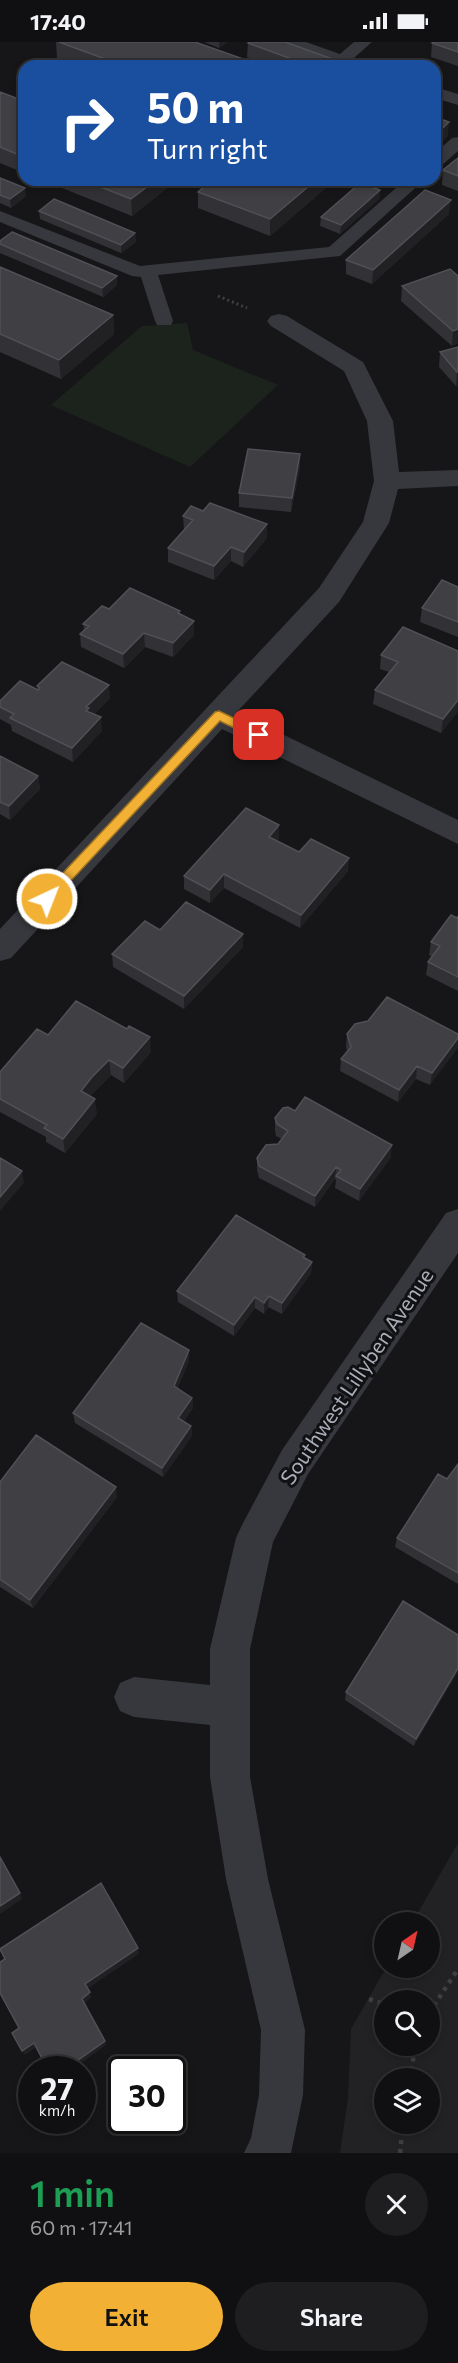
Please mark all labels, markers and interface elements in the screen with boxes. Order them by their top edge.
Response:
text: 17:40 [30,8,86,35]
text: 50 m [147,80,244,132]
icon: right [48,84,126,162]
text: Turn right [147,132,267,165]
pin [233,709,284,760]
icon: arrive [242,718,275,751]
position arrow [15,867,79,931]
street label: Southwest Lillyben Avenue [274,1263,438,1489]
north arrow [374,1912,440,1978]
map controls [374,1912,440,2134]
button: search [374,1990,440,2056]
speed limit sign: 30 [108,2056,186,2134]
button: layers [374,2068,440,2134]
text: 27 [40,2069,74,2106]
text: km/h [39,2101,75,2119]
text: 1 min [30,2170,115,2214]
button: close [365,2173,428,2236]
text: 60 m · 17:41 [30,2215,133,2239]
button: Exit [30,2282,223,2351]
button: Share [235,2282,428,2351]

